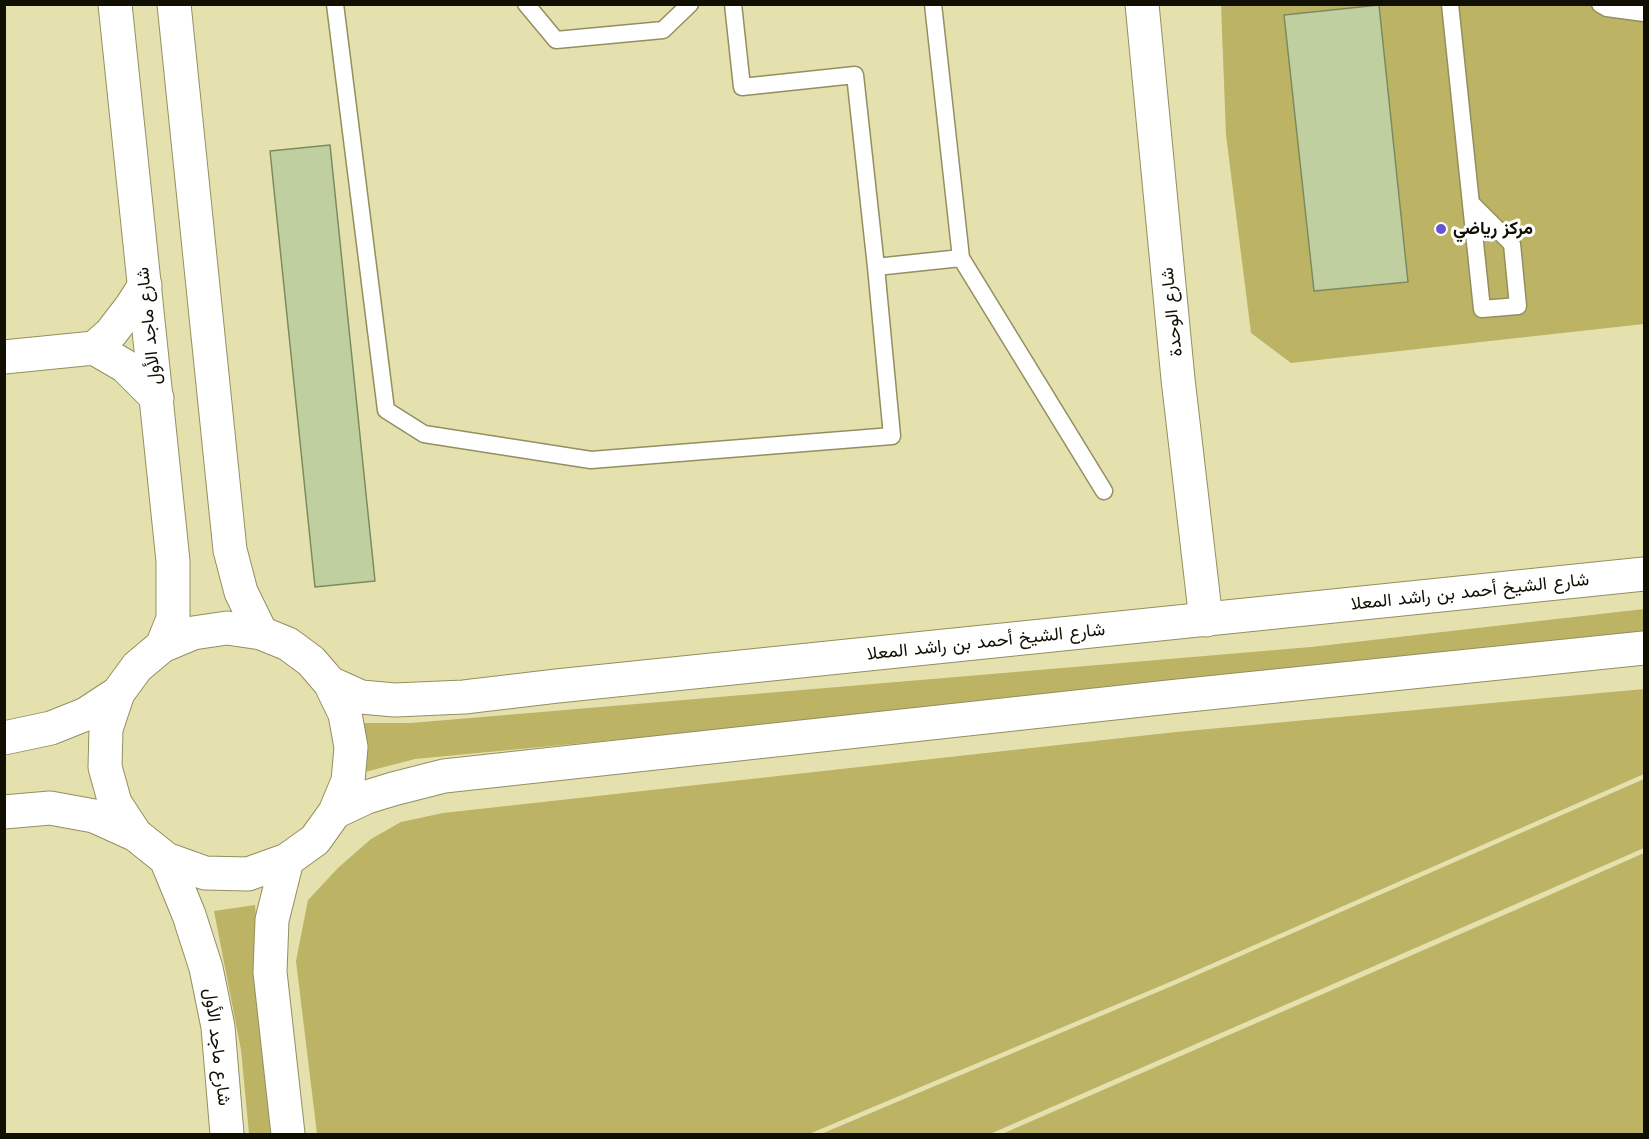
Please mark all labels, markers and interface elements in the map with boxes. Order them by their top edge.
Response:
place label: مركز رياضي [1453,218,1533,240]
marker: مركز رياضي [1434,222,1448,236]
street label: شارع ماجد الأول [132,266,166,386]
street label: شارع الوحدة [1157,266,1187,358]
street label: شارع الشيخ أحمد بن راشد المعلا [1350,569,1590,615]
street label: شارع الشيخ أحمد بن راشد المعلا [866,619,1106,665]
street label: شارع ماجد الأول [199,987,235,1107]

